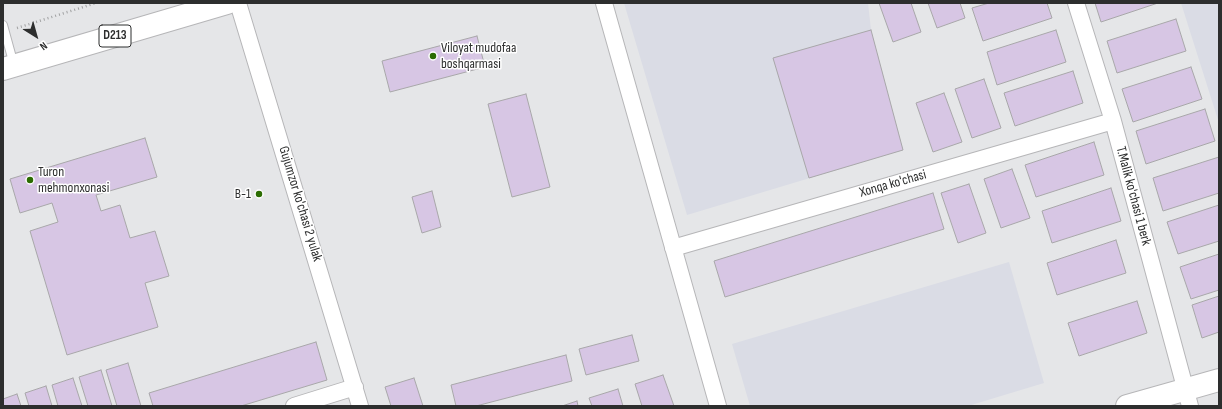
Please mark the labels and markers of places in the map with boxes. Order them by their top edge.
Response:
place label: Viloyat mudofaa boshqarmasi [441,40,516,72]
marker: Viloyat mudofaa boshqarmasi [428,51,438,61]
place label: Turon mehmonxonasi [38,164,109,196]
marker: Turon mehmonxonasi [25,175,35,185]
place label: В-1 [235,186,251,202]
marker: В-1 [254,189,264,199]

